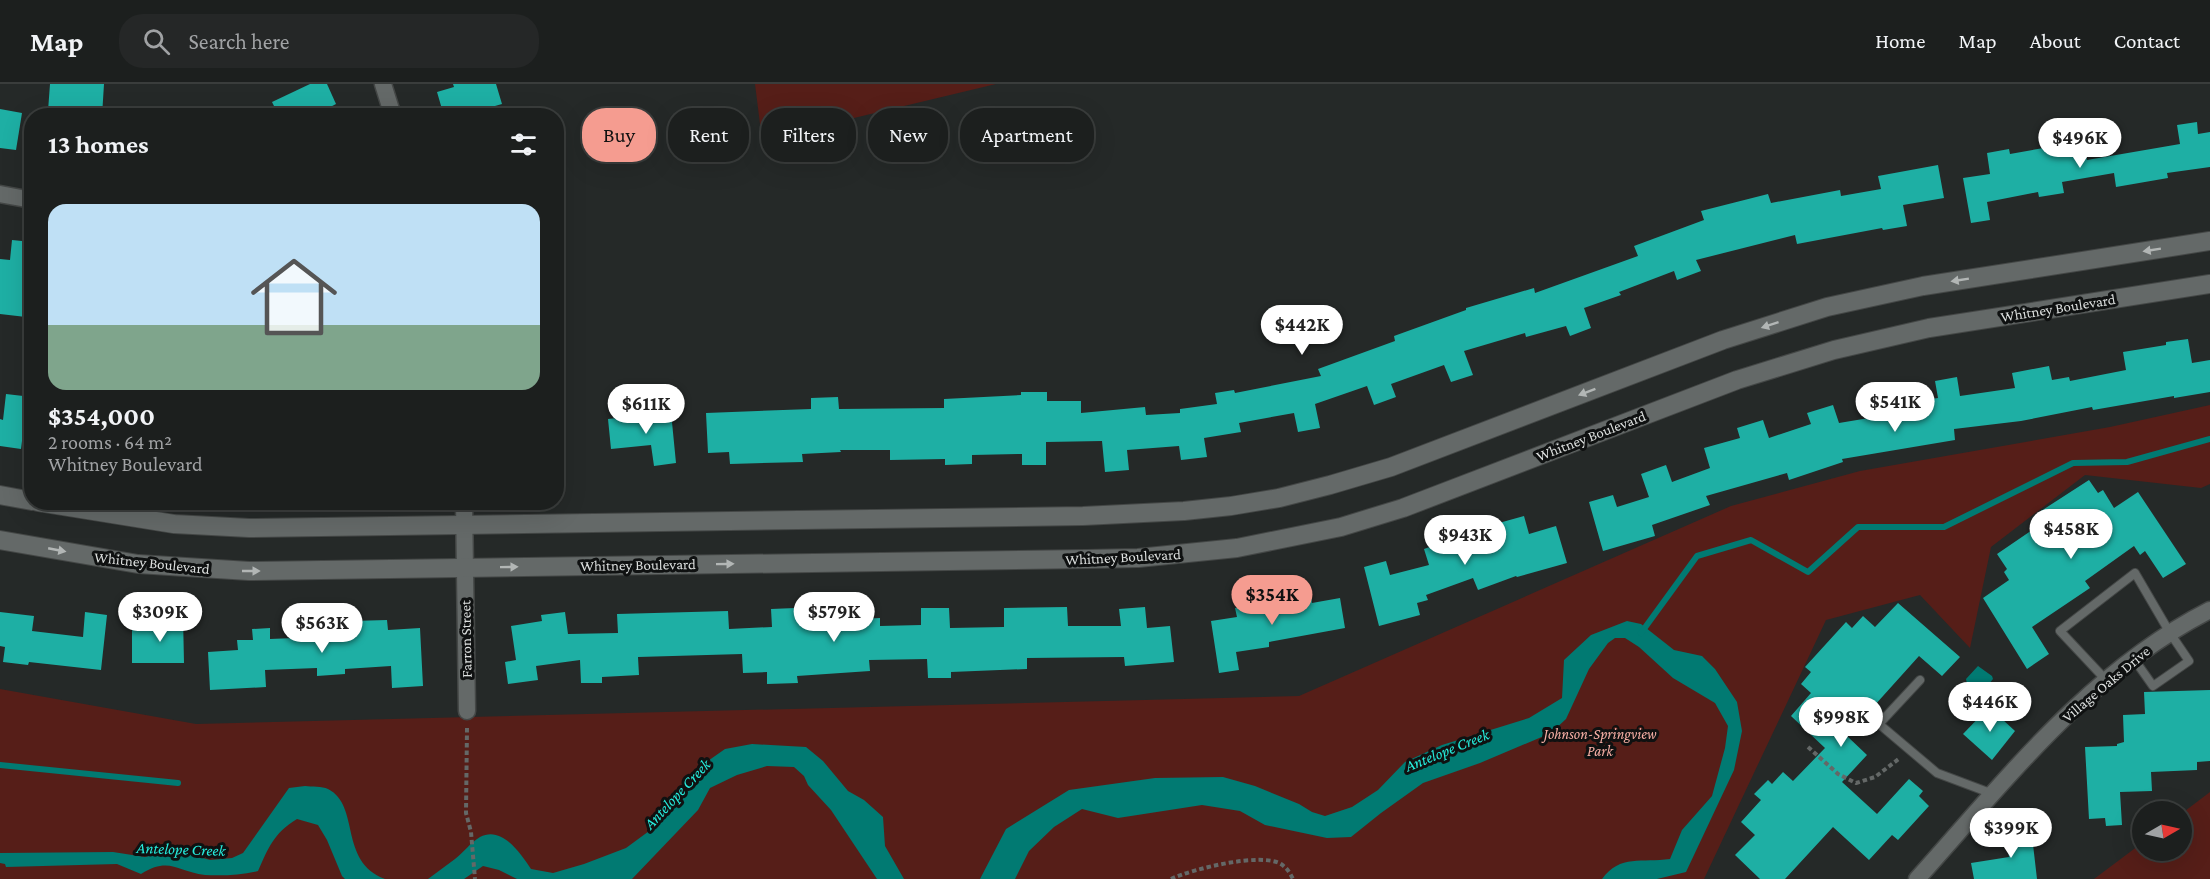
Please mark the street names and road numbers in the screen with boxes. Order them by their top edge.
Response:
street label: Whitney Boulevard [2000,291,2117,326]
street label: Whitney Boulevard [1534,408,1648,465]
street label: Whitney Boulevard [1065,546,1181,569]
street label: Whitney Boulevard [93,549,211,578]
street label: Whitney Boulevard [580,556,696,575]
street label: Farron Street [457,599,475,678]
street label: Village Oaks Drive [2059,643,2154,726]

